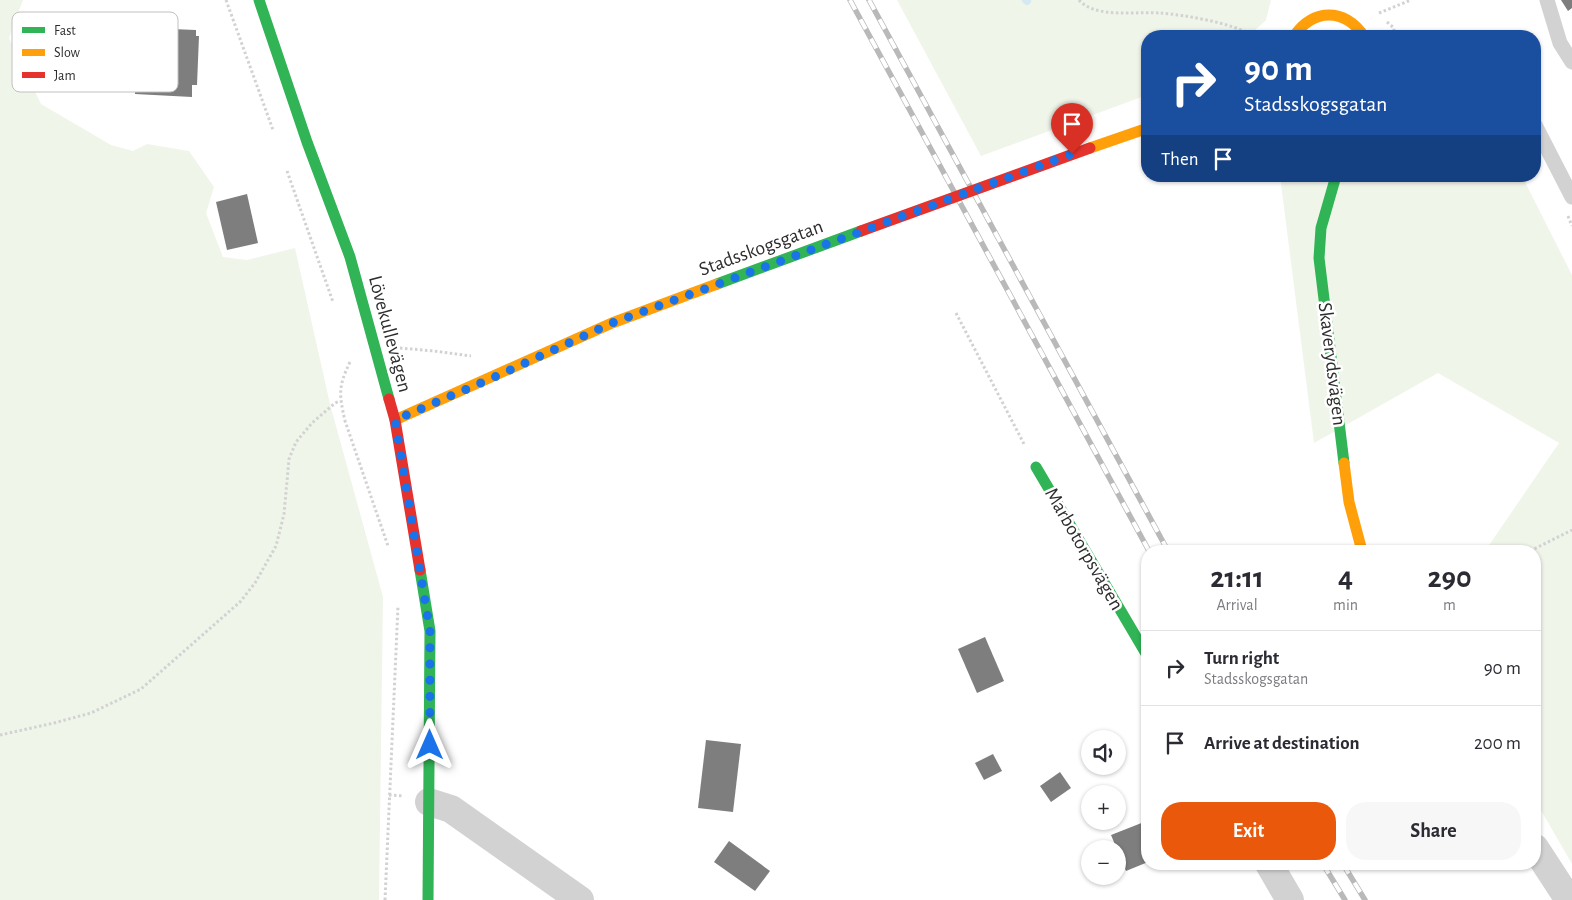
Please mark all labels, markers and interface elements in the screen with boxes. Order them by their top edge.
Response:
legend [12,12,178,92]
text: Fast [54,24,76,38]
text: Slow [54,46,81,60]
icon: right [1161,50,1226,115]
text: 90 m [1244,52,1313,87]
text: Jam [54,69,76,83]
text: Stadsskogsgatan [1244,93,1387,115]
pin [1051,103,1093,154]
icon: arrive [1058,110,1086,138]
icon: arrive [1209,145,1237,173]
text: Then [1161,150,1199,169]
street label: Stadsskogsgatan [696,216,826,280]
street label: Lövekullevägen [365,273,415,395]
street label: Skaverydsvägen [1315,301,1349,427]
street label: Marbotorpsvägen [1041,484,1127,614]
text: 21:11 [1210,563,1264,593]
text: 4 [1338,563,1353,593]
text: 290 [1427,563,1472,593]
text: Arrival [1216,597,1258,613]
text: min [1333,597,1358,613]
text: m [1443,597,1456,613]
text: Turn right [1204,649,1279,668]
icon: right [1161,654,1189,682]
text: 90 m [1484,659,1521,678]
text: Stadsskogsgatan [1204,671,1308,687]
position arrow [403,718,455,770]
icon: arrive [1161,729,1189,757]
map controls [1081,730,1126,885]
button: sound [1081,730,1126,775]
text: Arrive at destination [1204,734,1360,753]
text: 200 m [1474,734,1521,753]
button: + [1081,785,1126,830]
button: Exit [1161,802,1336,860]
button: Share [1346,802,1521,860]
button: − [1081,840,1126,885]

